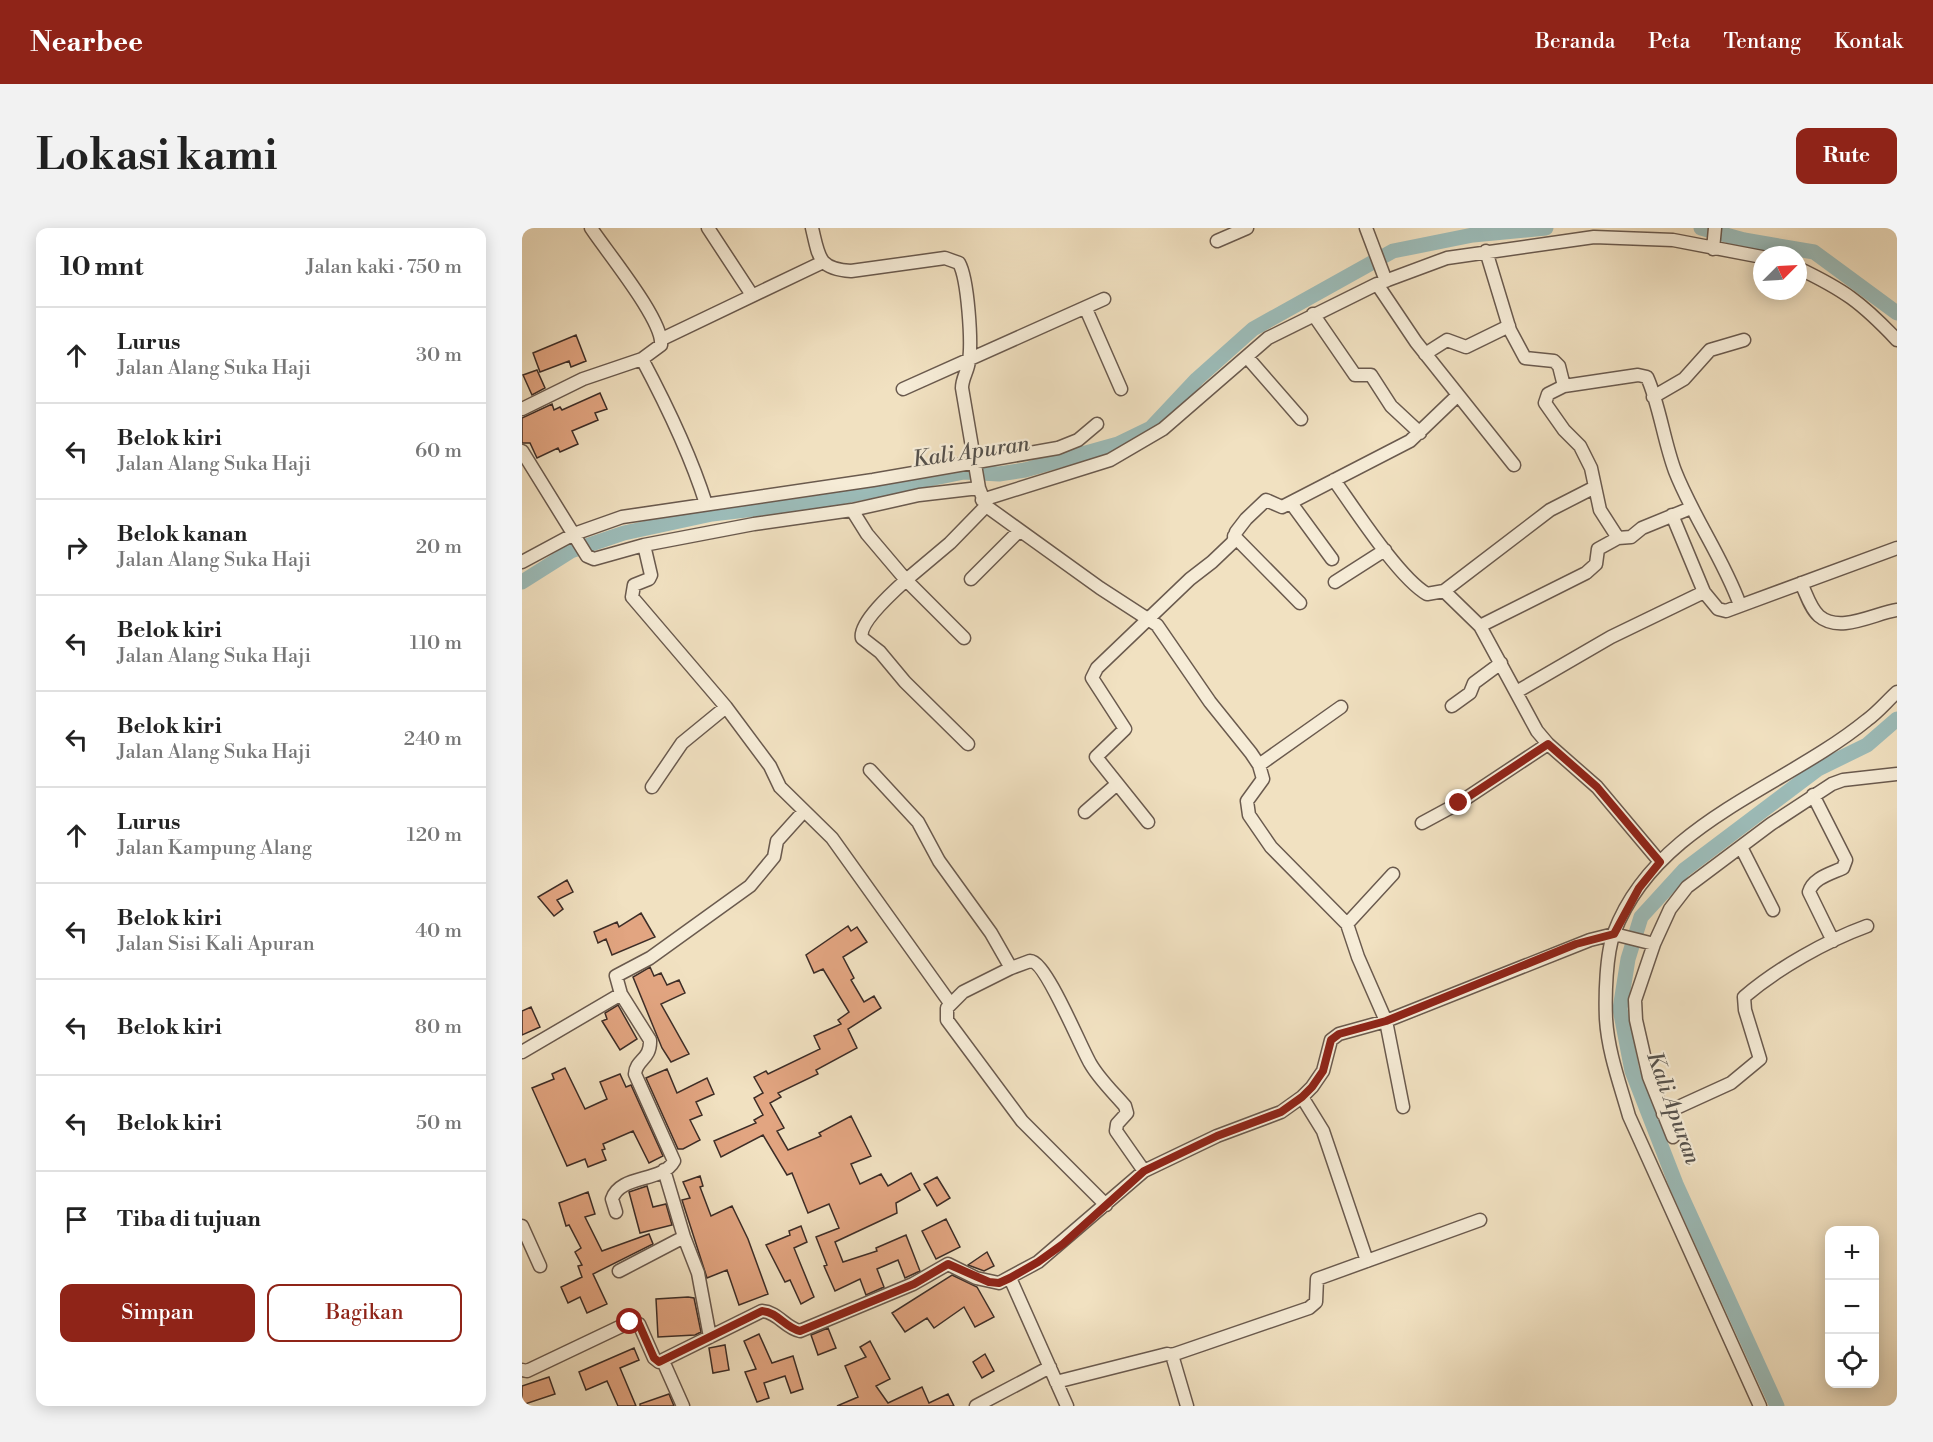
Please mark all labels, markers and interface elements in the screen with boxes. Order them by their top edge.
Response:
text: Nearbee [30,25,143,60]
text: Beranda [1535,29,1615,55]
text: Peta [1648,29,1690,55]
text: Tentang [1723,29,1801,55]
text: Kontak [1834,29,1903,55]
button: Rute [1796,128,1897,184]
text: Lokasi kami [36,130,277,183]
north arrow [1753,246,1807,300]
text: 10 mnt [60,251,144,283]
text: Jalan kaki · 750 m [306,255,462,280]
text: Lurus [117,329,180,356]
icon: ahead [60,339,93,372]
text: 30 m [416,343,462,368]
text: Jalan Alang Suka Haji [117,356,311,381]
text: Belok kiri [117,425,222,452]
water label: Kali Apuran [911,430,1032,474]
icon: left [60,435,93,468]
text: 60 m [415,439,462,464]
text: Jalan Alang Suka Haji [117,452,311,477]
text: Belok kanan [117,521,247,548]
icon: right [60,531,93,564]
text: 20 m [416,535,462,560]
text: Jalan Alang Suka Haji [117,548,311,573]
text: Belok kiri [117,617,222,644]
icon: left [60,627,93,660]
text: 110 m [410,631,462,656]
text: Jalan Alang Suka Haji [117,644,311,669]
text: Belok kiri [117,713,222,740]
icon: left [60,723,93,756]
text: 240 m [404,727,462,752]
text: Jalan Alang Suka Haji [117,740,311,765]
route end [1445,789,1471,815]
text: Lurus [117,809,180,836]
icon: ahead [60,819,93,852]
text: 120 m [407,823,462,848]
text: Jalan Kampung Alang [117,836,312,861]
text: Belok kiri [117,905,222,932]
icon: left [60,915,93,948]
text: 40 m [415,919,462,944]
text: Jalan Sisi Kali Apuran [117,932,315,957]
icon: left [60,1011,93,1044]
text: Belok kiri [117,1014,222,1041]
text: 80 m [415,1015,462,1040]
water label: Kali Apuran [1640,1048,1706,1169]
icon: left [60,1107,93,1140]
text: Belok kiri [117,1110,222,1137]
text: 50 m [416,1111,462,1136]
icon: arrive [60,1203,93,1236]
text: Tiba di tujuan [117,1206,261,1233]
map controls [1825,1226,1879,1388]
button: + [1825,1226,1879,1280]
button: − [1825,1280,1879,1334]
button: Simpan [60,1284,255,1342]
button: Bagikan [267,1284,462,1342]
route start [616,1308,642,1334]
button: locate [1825,1334,1879,1388]

